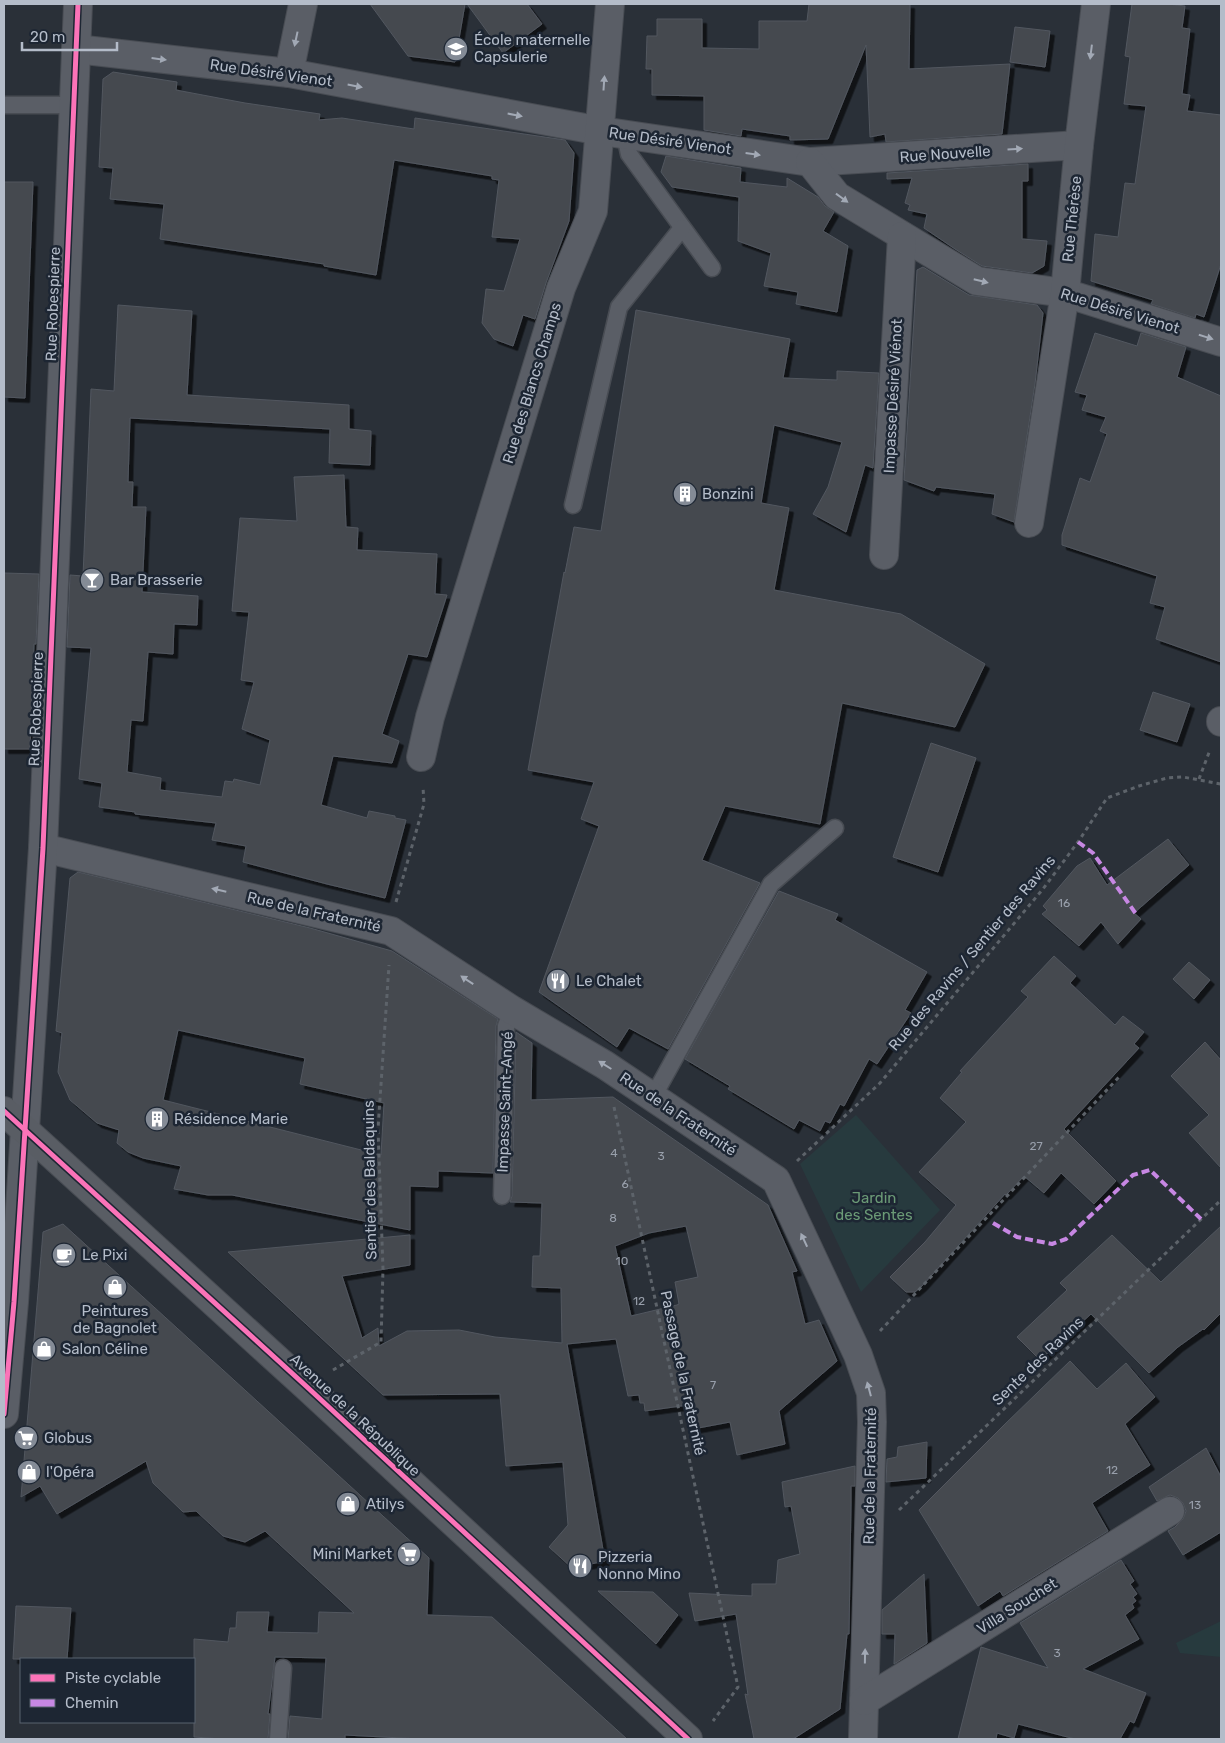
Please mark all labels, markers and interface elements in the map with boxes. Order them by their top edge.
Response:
scale bar [22,20,118,52]
text: 20 m [30,28,65,46]
one-way arrow [292,31,300,46]
place label: École maternelle Capsulerie [474,31,590,66]
school or university icon: École maternelle Capsulerie [443,36,469,62]
one-way arrow [1087,44,1095,60]
one-way arrow [152,55,168,63]
street label: Rue Désiré Vienot [209,55,334,91]
one-way arrow [600,74,608,90]
one-way arrow [347,82,363,90]
one-way arrow [507,112,523,120]
street label: Rue Désiré Vienot [608,123,733,159]
street label: Rue Nouvelle [899,142,991,166]
one-way arrow [1008,145,1024,153]
one-way arrow [745,150,761,158]
street label: Rue Thérèse [1059,175,1085,263]
one-way arrow [835,193,849,203]
street label: Rue Robespierre [42,246,64,362]
one-way arrow [973,277,989,285]
street label: Rue Désiré Vienot [1058,284,1182,338]
street label: Rue des Blancs Champs [499,300,565,466]
street label: Impasse Désiré Viénot [880,318,906,474]
one-way arrow [1198,333,1213,341]
building icon: Bonzini [672,481,698,507]
place label: Bonzini [702,485,754,503]
bar icon: Bar Brasserie [79,567,105,593]
place label: Bar Brasserie [110,571,203,589]
street label: Rue Robespierre [25,651,47,767]
street label: Rue des Ravins / Sentier des Ravins [885,851,1059,1054]
one-way arrow [211,886,226,894]
street label: Rue de la Fraternité [245,888,383,936]
house number: 16 [1058,896,1070,910]
restaurant icon: Le Chalet [545,968,571,994]
place label: Le Chalet [576,972,642,990]
one-way arrow [460,975,474,985]
street label: Impasse Saint-Angé [494,1031,516,1173]
one-way arrow [599,1060,612,1070]
street label: Rue de la Fraternité [616,1068,740,1160]
street label: Sentier des Baldaquins [360,1100,380,1260]
building icon: Résidence Marie [144,1106,170,1132]
place label: Résidence Marie [174,1110,288,1128]
house number: 27 [1029,1139,1043,1153]
house number: 4 [610,1146,618,1160]
house number: 3 [657,1149,665,1163]
house number: 6 [621,1177,629,1191]
park label: Jardin des Sentes [835,1189,913,1224]
house number: 8 [609,1211,617,1225]
one-way arrow [800,1233,808,1247]
cafe icon: Le Pixi [51,1242,77,1268]
place label: Le Pixi [82,1246,127,1264]
house number: 10 [616,1254,628,1268]
shop icon: Peintures de Bagnolet [102,1274,128,1300]
street label: Passage de la Fraternité [657,1289,709,1457]
house number: 12 [633,1294,645,1308]
place label: Peintures de Bagnolet [73,1302,157,1337]
street label: Sente des Ravins [989,1313,1088,1409]
shop icon: Salon Céline [31,1336,57,1362]
place label: Salon Céline [62,1340,148,1358]
street label: Avenue de la République [286,1350,424,1480]
house number: 7 [710,1378,716,1392]
one-way arrow [865,1381,873,1396]
street label: Rue de la Fraternité [860,1407,880,1545]
supermarket icon: Globus [13,1425,39,1451]
place label: Globus [44,1429,92,1447]
shop icon: l'Opéra [16,1459,42,1485]
place label: l'Opéra [46,1463,94,1481]
house number: 12 [1106,1463,1118,1477]
shop icon: Atilys [335,1491,361,1517]
place label: Atilys [366,1495,405,1513]
house number: 13 [1189,1498,1201,1512]
supermarket icon: Mini Market [396,1541,422,1567]
place label: Mini Market [313,1545,392,1563]
place label: Pizzeria Nonno Mino [598,1548,681,1583]
restaurant icon: Pizzeria Nonno Mino [567,1553,593,1579]
street label: Villa Souchet [974,1574,1061,1638]
house number: 3 [1053,1646,1061,1660]
one-way arrow [861,1647,869,1663]
legend [20,1658,195,1723]
text: Piste cyclable [65,1669,161,1687]
text: Chemin [65,1694,119,1712]

